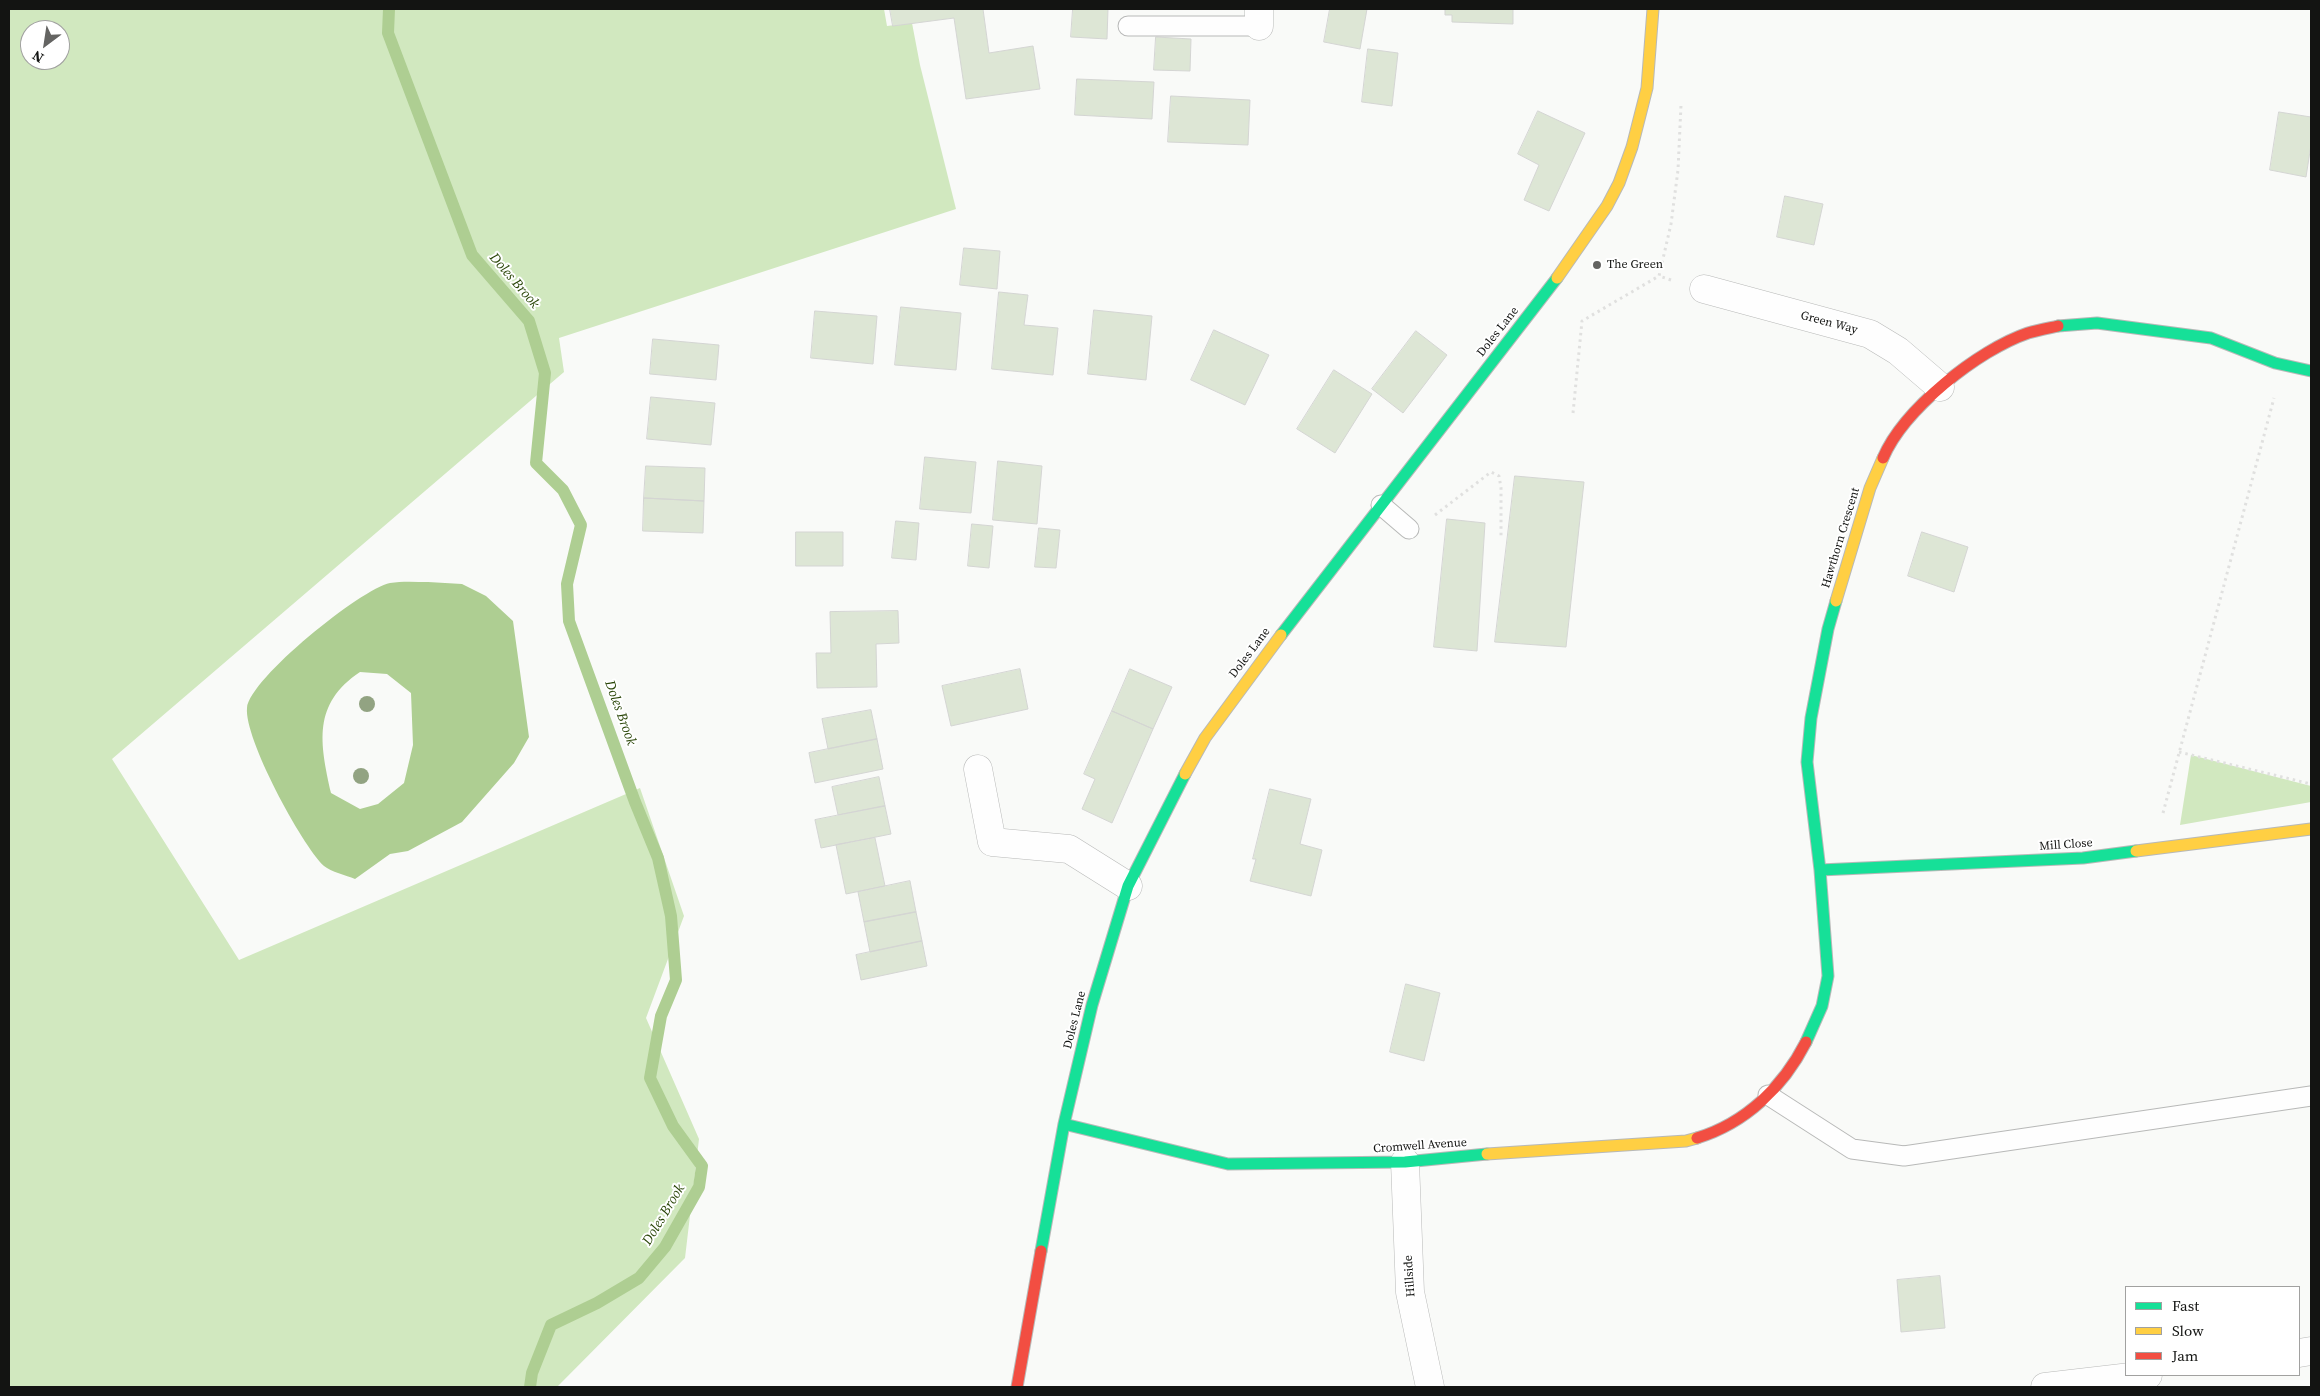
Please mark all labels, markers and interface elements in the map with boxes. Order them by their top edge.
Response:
north arrow [20,20,70,70]
text: N [28,46,47,68]
water label: Doles Brook [485,250,543,312]
place label: The Green [1607,258,1663,272]
marker: The Green [1591,259,1603,271]
street label: Doles Lane [1474,304,1522,360]
street label: Green Way [1799,309,1859,337]
street label: Hawthorn Crescent [1819,486,1863,590]
street label: Doles Lane [1226,625,1274,681]
water label: Doles Brook [600,678,640,748]
street label: Mill Close [2039,836,2093,854]
street label: Doles Lane [1061,989,1089,1051]
street label: Cromwell Avenue [1373,1136,1467,1156]
water label: Doles Brook [639,1182,689,1248]
street label: Hillside [1401,1255,1419,1297]
legend [2125,1286,2300,1376]
text: Fast [2172,1295,2199,1316]
text: Slow [2172,1320,2204,1341]
text: Jam [2172,1345,2198,1366]

